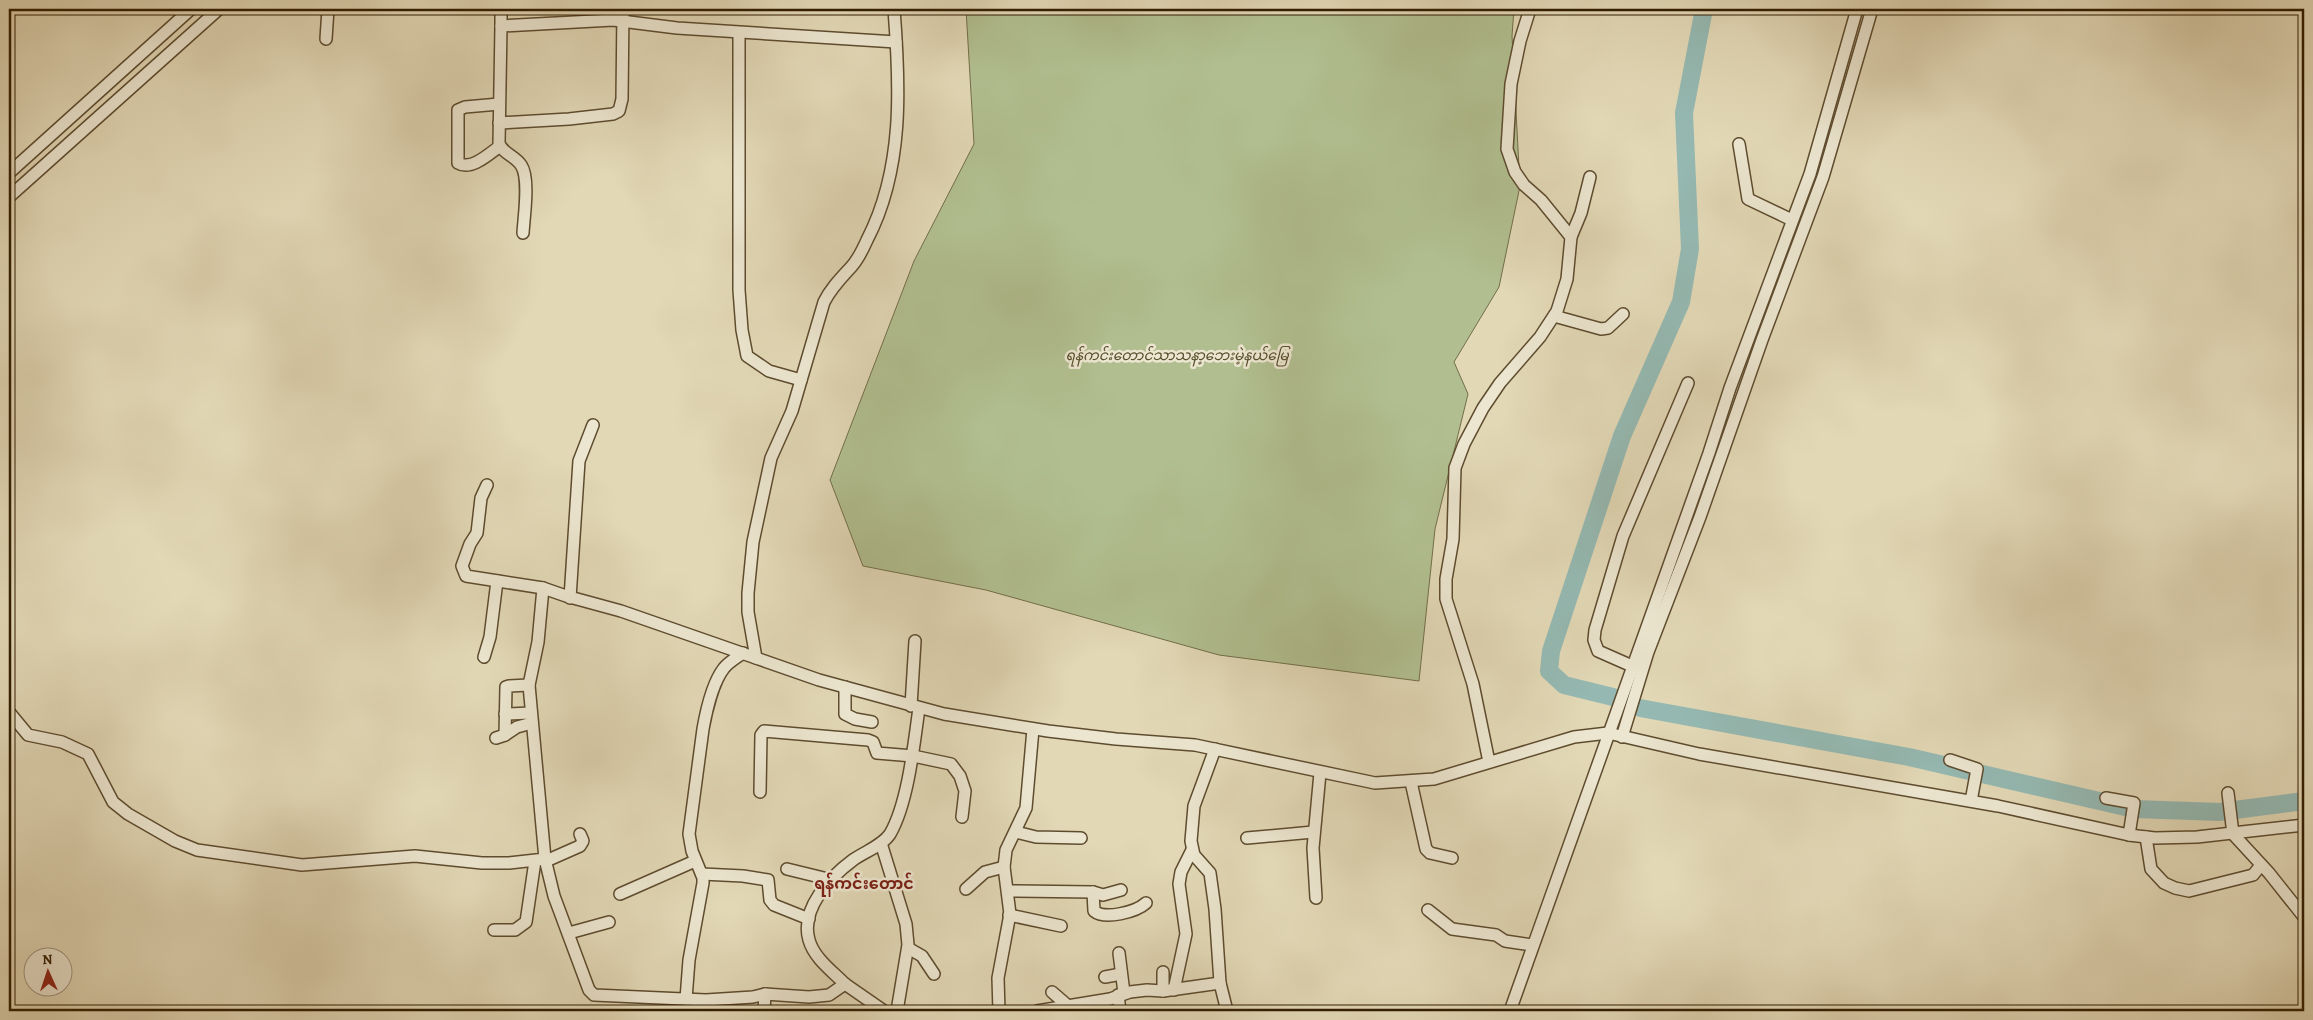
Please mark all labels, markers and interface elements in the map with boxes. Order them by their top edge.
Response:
park label: ရန်ကင်းတောင်သာသနာ့ဘေးမဲ့နယ်မြေ [1065,345,1291,367]
district label: ရန်ကင်းတောင် [814,872,914,897]
north arrow [22,948,72,998]
text: N [42,950,53,969]

